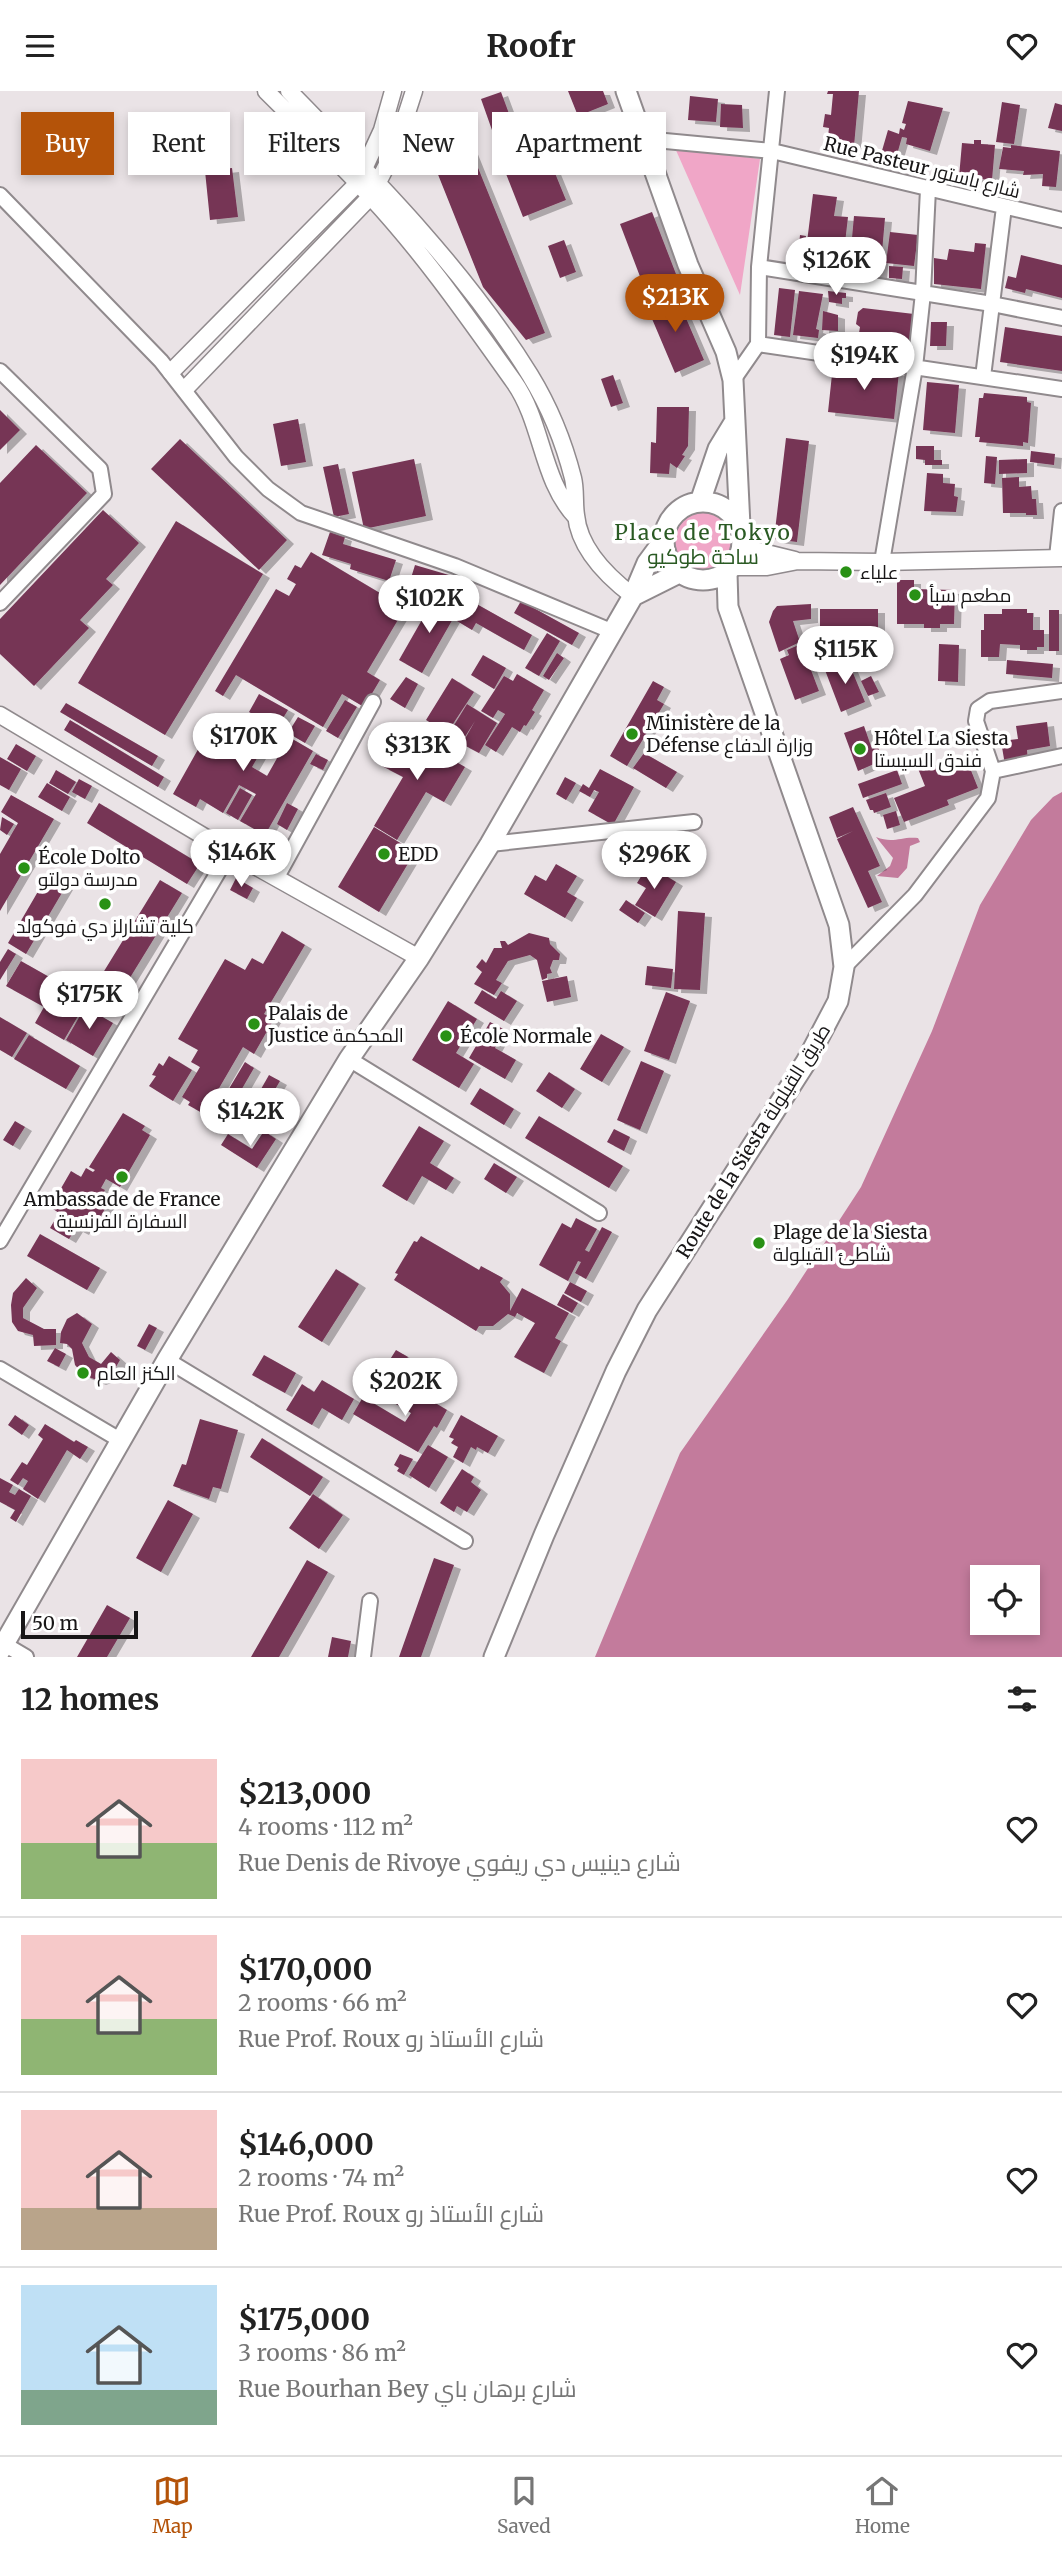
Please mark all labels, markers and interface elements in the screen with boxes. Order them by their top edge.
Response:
text: Roofr [486,26,576,66]
icon: menu [21,27,59,65]
icon: heart [1003,27,1041,65]
chip: Buy [21,112,114,175]
chip: Rent [128,112,230,175]
chip: Filters [244,112,365,175]
chip: New [379,112,478,175]
chip: Apartment [492,112,666,175]
street label: Rue Pasteur شارع باستور [821,131,1023,205]
pin: $126K [787,237,885,297]
text: $126K [802,245,870,274]
pin: $213K [626,275,724,334]
text: $213K [641,282,709,311]
pin: $194K [815,333,913,392]
text: $194K [830,340,898,369]
district label: Place de Tokyo ساحة طوكيو [614,519,792,570]
place label: علياء [860,560,899,584]
marker: علياء [838,564,854,580]
pin: $102K [380,575,478,635]
text: $102K [394,583,464,612]
place label: مطعم سبأ [929,583,1011,609]
marker: مطعم سبأ [907,587,923,603]
pin: $115K [796,627,894,686]
text: $115K [813,634,877,663]
place label: Ministère de la Défense وزارة الدفاع [646,711,813,759]
pin: $170K [194,713,292,773]
text: $170K [209,721,277,750]
pin: $313K [368,723,466,782]
marker: Ministère de la Défense وزارة الدفاع [624,726,640,742]
place label: Hôtel La Siesta فندق السيستا [874,726,1009,773]
text: $313K [384,730,450,759]
marker: Hôtel La Siesta فندق السيستا [852,741,868,757]
pin: $146K [192,829,290,889]
pin: $296K [605,831,703,891]
text: $146K [206,837,276,866]
text: $296K [618,839,690,868]
place label: EDD [398,842,438,866]
place label: École Dolto مدرسة دولتو [38,845,140,891]
marker: EDD [376,846,392,862]
marker: École Dolto مدرسة دولتو [16,860,32,876]
marker: كلية تشارلز دي فوكولد [97,896,113,912]
place label: كلية تشارلز دي فوكولد [16,914,194,941]
pin: $175K [40,971,138,1031]
text: $175K [55,979,123,1008]
place label: Palais de Justice المحكمة [267,1001,404,1047]
marker: Palais de Justice المحكمة [246,1016,262,1032]
street label: Route de la Siesta طريق القيلولة [671,1019,836,1263]
place label: École Normale [460,1024,592,1048]
marker: École Normale [438,1028,454,1044]
pin: $142K [201,1089,299,1148]
text: $142K [216,1096,284,1125]
marker: Ambassade de France السفارة الفرنسية [114,1169,130,1185]
place label: Ambassade de France السفارة الفرنسية [23,1187,220,1233]
place label: Plage de la Siesta شاطئ القيلولة [773,1220,928,1266]
marker: Plage de la Siesta شاطئ القيلولة [751,1235,767,1251]
pin: $202K [356,1359,454,1418]
place label: الكنز العام [97,1361,176,1387]
marker: الكنز العام [75,1365,91,1381]
text: $202K [368,1366,442,1395]
map controls [970,1565,1040,1635]
button: locate [970,1565,1040,1635]
scale bar [21,1608,138,1640]
text: 50 m [32,1611,78,1635]
text: 12 homes [21,1680,159,1718]
icon: filters [1003,1680,1041,1718]
text: $213,000 [238,1774,371,1812]
icon: home [77,1787,161,1871]
icon: heart [1003,1810,1041,1848]
text: 4 rooms · 112 m² [238,1812,413,1841]
text: Rue Denis de Rivoye شارع دينيس دي ريفوي [238,1848,681,1877]
text: $170,000 [238,1950,372,1988]
icon: home [77,1963,161,2047]
icon: heart [1003,1986,1041,2024]
text: 2 rooms · 66 m² [238,1988,407,2017]
text: Rue Prof. Roux شارع الأستاذ رو [238,2024,544,2053]
text: $146,000 [238,2125,374,2163]
icon: home [77,2138,161,2222]
icon: heart [1003,2161,1041,2199]
text: 2 rooms · 74 m² [238,2163,404,2192]
text: Rue Prof. Roux شارع الأستاذ رو [238,2199,544,2228]
text: $175,000 [238,2300,370,2338]
icon: home [77,2313,161,2397]
icon: heart [1003,2336,1041,2374]
text: 3 rooms · 86 m² [238,2338,406,2367]
text: Rue Bourhan Bey شارع برهان باي [238,2374,576,2403]
tab: Map [152,2472,193,2538]
tab: Saved [497,2472,551,2538]
tab: Home [855,2472,910,2538]

